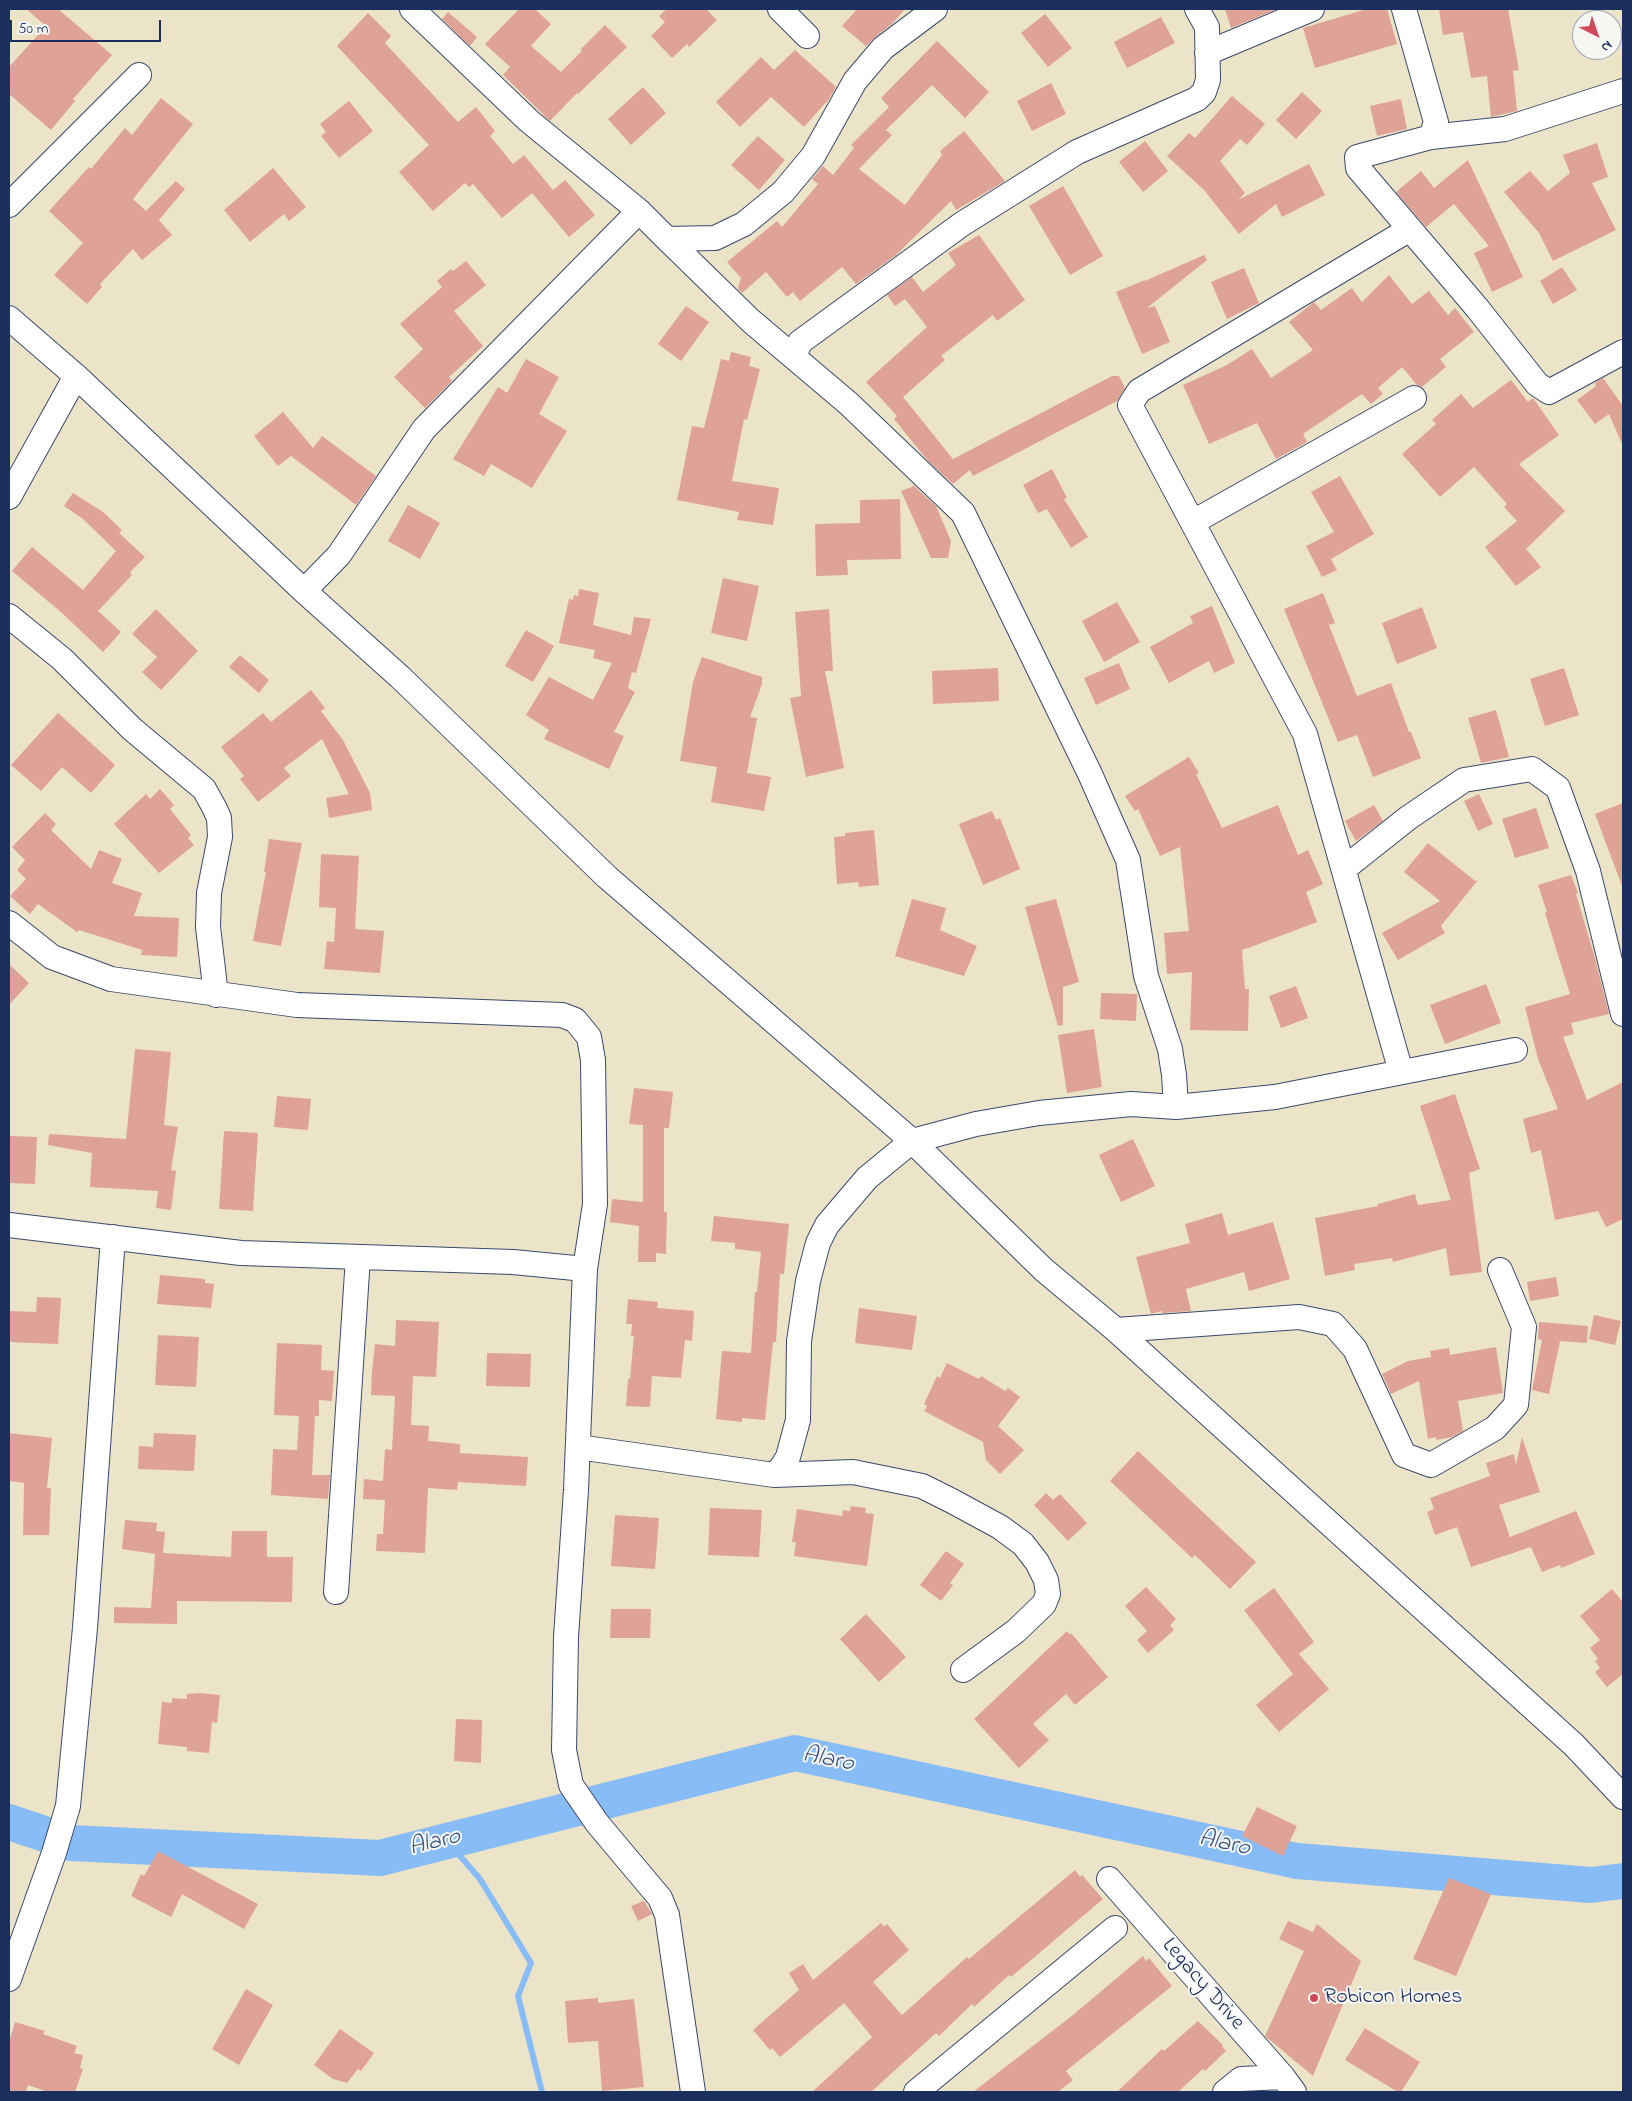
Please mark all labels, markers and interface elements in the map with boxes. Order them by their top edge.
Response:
scale bar [12,10,164,42]
north arrow [1572,10,1622,60]
text: 50 m [18,18,48,40]
text: N [1596,35,1617,57]
water label: Alaro [800,1742,856,1780]
water label: Alaro [406,1824,464,1864]
water label: Alaro [1196,1826,1252,1864]
street label: Legacy Drive [1155,1934,1249,2036]
place label: Robicon Homes [1324,1985,1462,2011]
marker: Robicon Homes [1308,1992,1320,2004]

